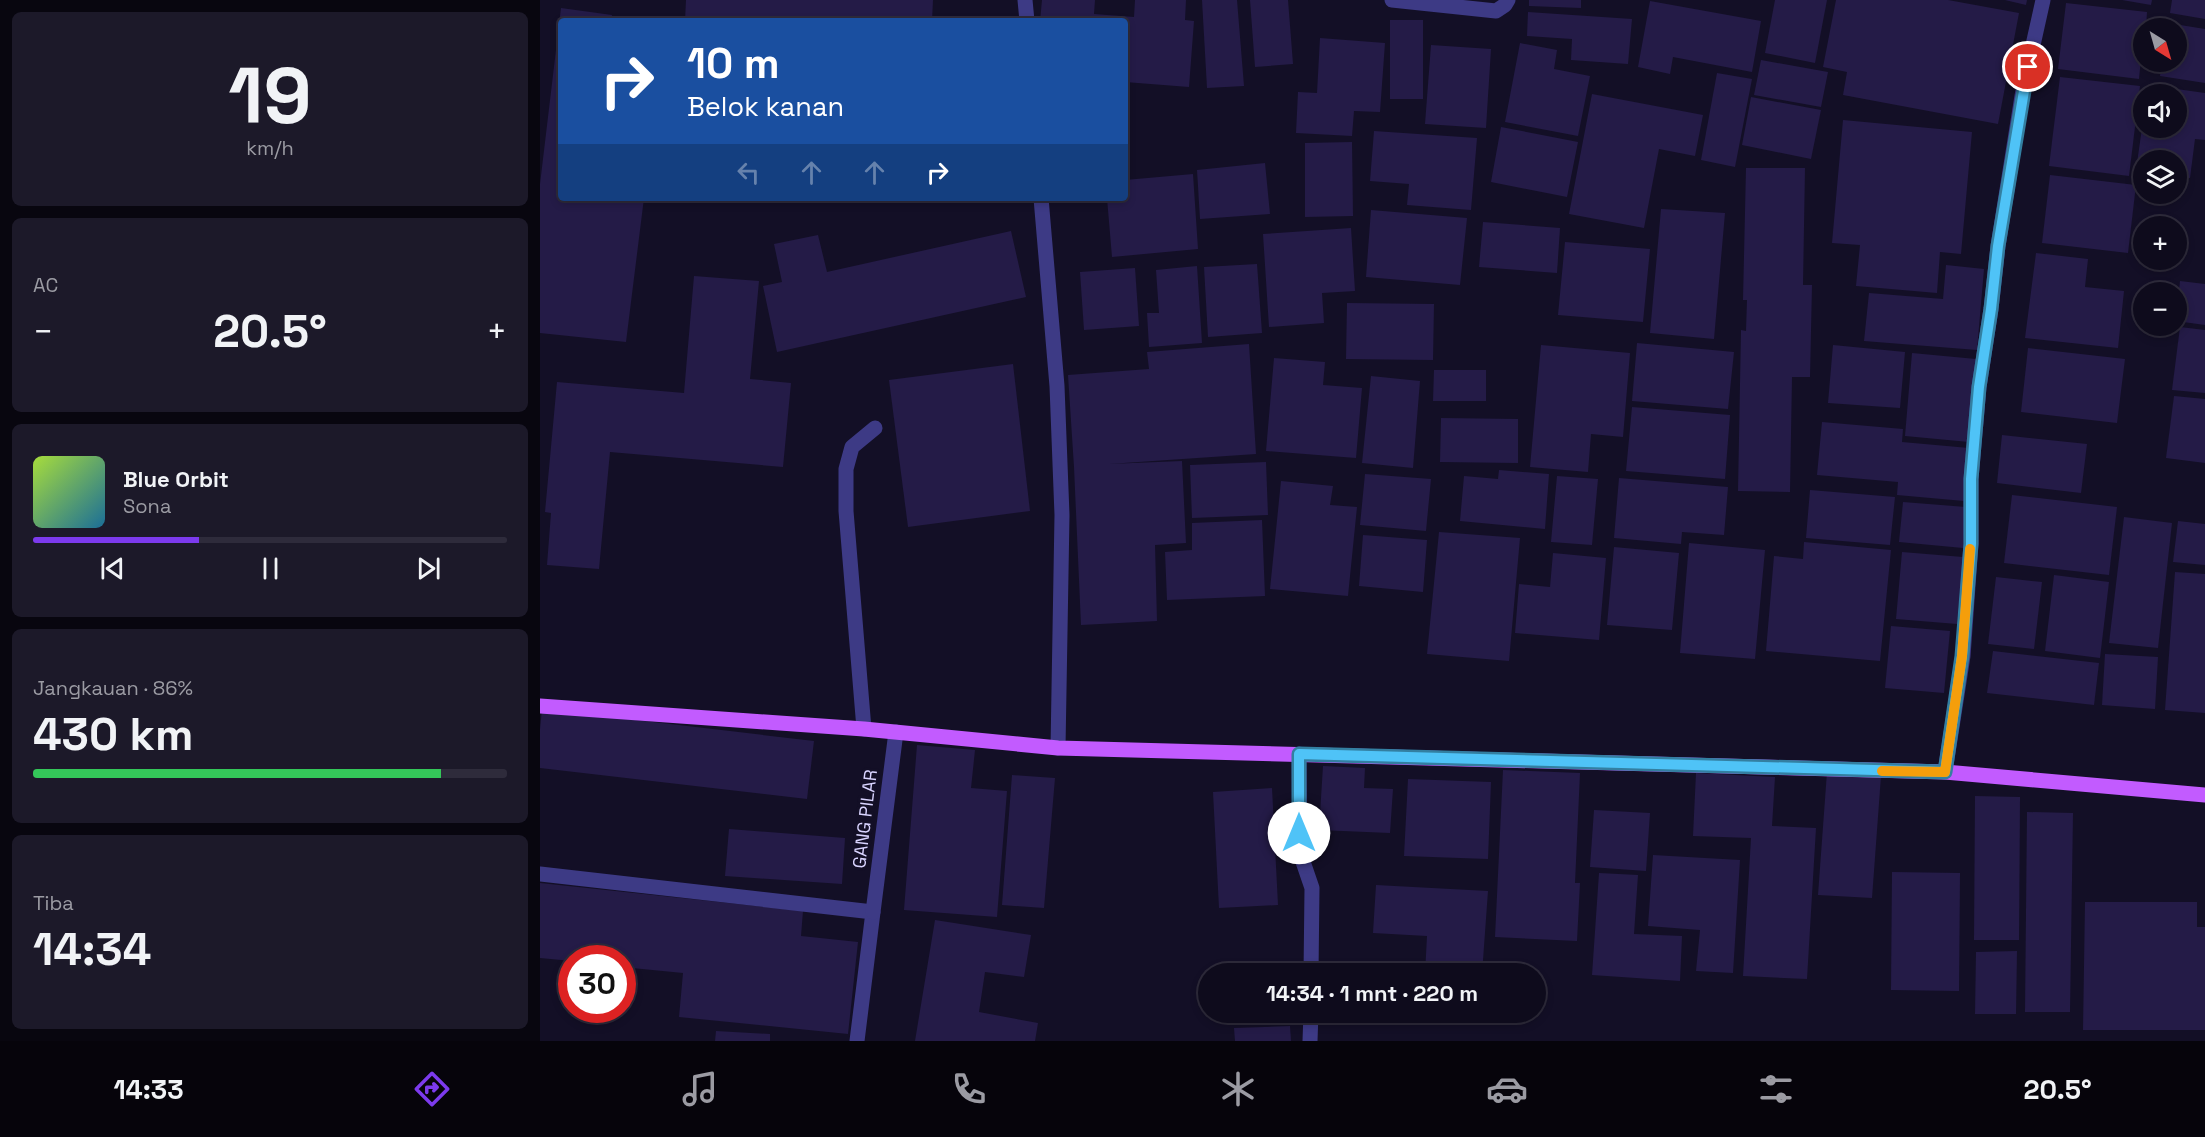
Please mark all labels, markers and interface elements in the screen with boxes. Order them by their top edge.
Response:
north arrow [2133,18,2187,72]
map controls [2133,18,2187,336]
text: 10 m [687,37,780,90]
pin [2002,41,2053,92]
icon: right [588,42,666,120]
text: 19 [228,46,312,146]
icon: arrive [2011,50,2044,83]
button: sound [2133,84,2187,138]
text: Belok kanan [687,89,844,124]
text: km/h [246,135,294,161]
button: layers [2133,150,2187,204]
icon: left [732,156,765,189]
icon: ahead [795,156,828,189]
icon: ahead [858,156,891,189]
icon: right [921,156,954,189]
button: + [2133,216,2187,270]
text: AC [33,272,58,298]
button: − [2133,282,2187,336]
text: 20.5° [213,303,327,360]
text: − [33,311,53,353]
text: + [487,311,507,353]
text: Blue Orbit [123,465,229,493]
text: Sona [123,493,171,519]
icon: previous [96,552,129,585]
icon: pause [254,552,287,585]
icon: next [412,552,445,585]
text: Jangkauan · 86% [33,675,193,701]
text: 430 km [33,706,193,763]
street label: GANG PILAR [847,768,882,870]
position arrow [1267,801,1331,865]
text: Tiba [33,890,74,916]
text: 14:34 [33,921,151,978]
speed limit sign: 30 [558,945,636,1023]
text: 14:34 · 1 mnt · 220 m [1266,979,1478,1007]
icon: directions [411,1068,453,1110]
icon: music [679,1068,721,1110]
icon: phone [948,1068,990,1110]
icon: climate [1217,1068,1259,1110]
icon: car [1486,1068,1528,1110]
icon: filters [1755,1068,1797,1110]
text: 14:33 [113,1072,184,1107]
text: 20.5° [2023,1072,2092,1107]

